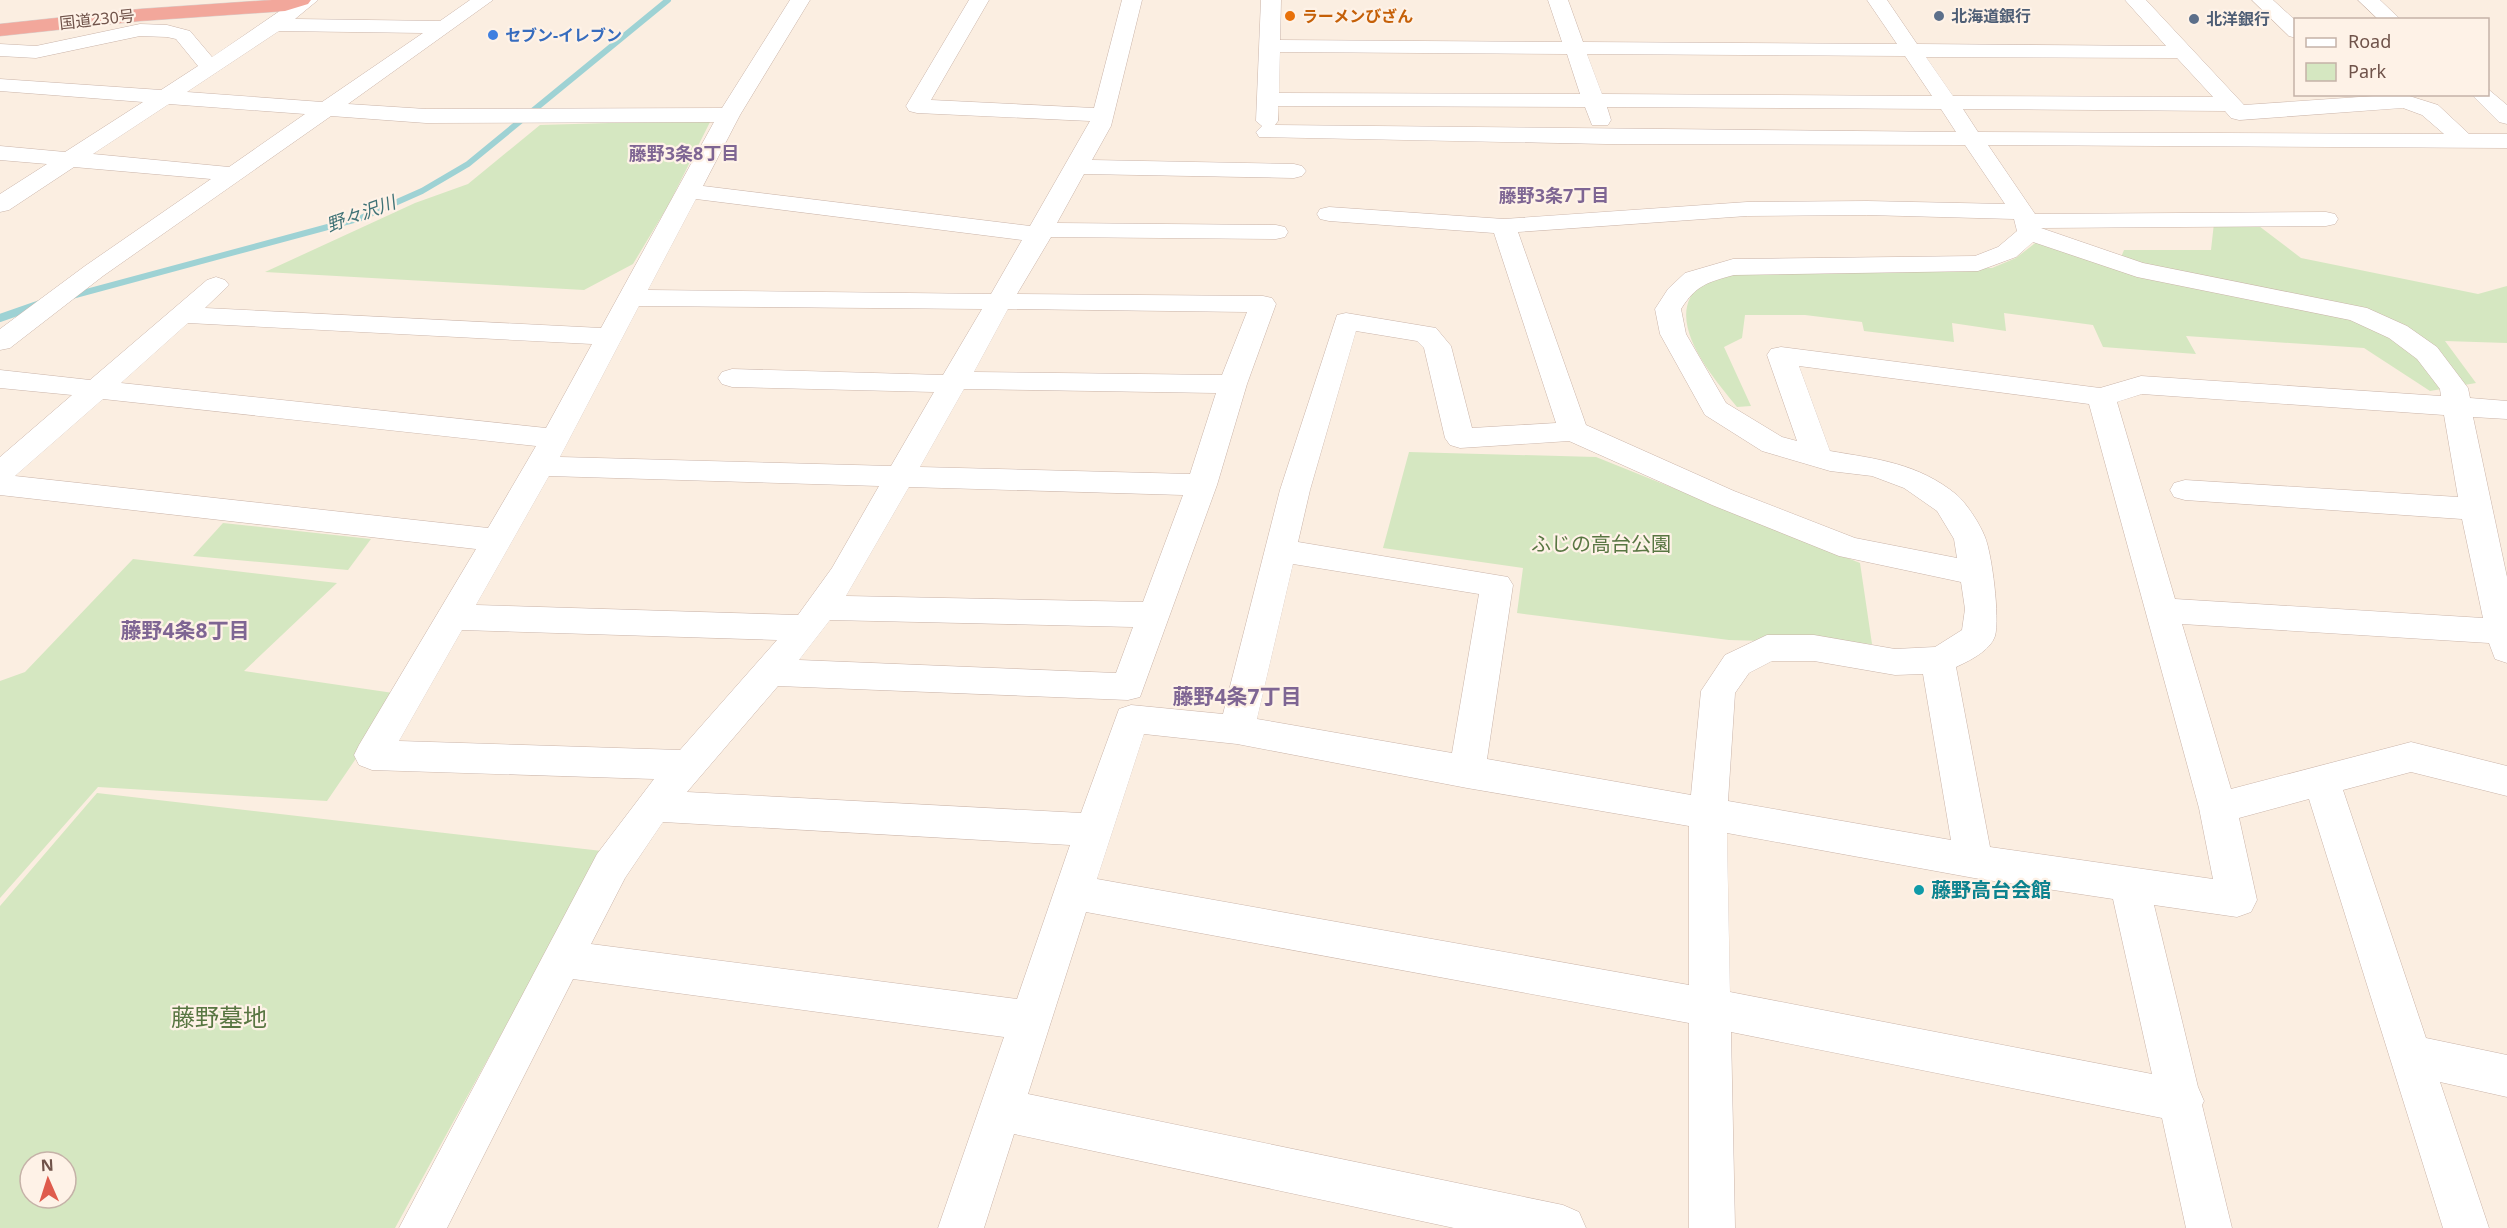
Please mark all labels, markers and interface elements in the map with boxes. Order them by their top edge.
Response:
street label: 国道230号 [58,4,136,34]
place label: ラーメンびざん [1302,5,1413,27]
place label: 北海道銀行 [1951,5,2031,27]
place label: 北洋銀行 [2206,8,2270,30]
marker: ラーメンびざん [1283,9,1297,23]
marker: 北海道銀行 [1932,9,1946,23]
marker: 北洋銀行 [2187,12,2201,26]
legend [2294,18,2489,96]
place label: セブン-イレブン [505,24,622,46]
marker: セブン-イレブン [486,28,500,42]
text: Road [2348,29,2391,53]
text: Park [2348,59,2386,83]
district label: 藤野3条8丁目 [629,141,739,165]
district label: 藤野3条7丁目 [1499,183,1609,207]
water label: 野々沢川 [323,189,400,237]
park label: ふじの高台公園 [1531,530,1671,557]
district label: 藤野4条8丁目 [120,616,250,644]
district label: 藤野4条7丁目 [1172,682,1302,710]
place label: 藤野高台会館 [1931,876,2051,903]
marker: 藤野高台会館 [1912,883,1926,897]
park label: 藤野墓地 [171,1000,267,1033]
north arrow [18,1150,78,1210]
text: N [40,1154,54,1176]

